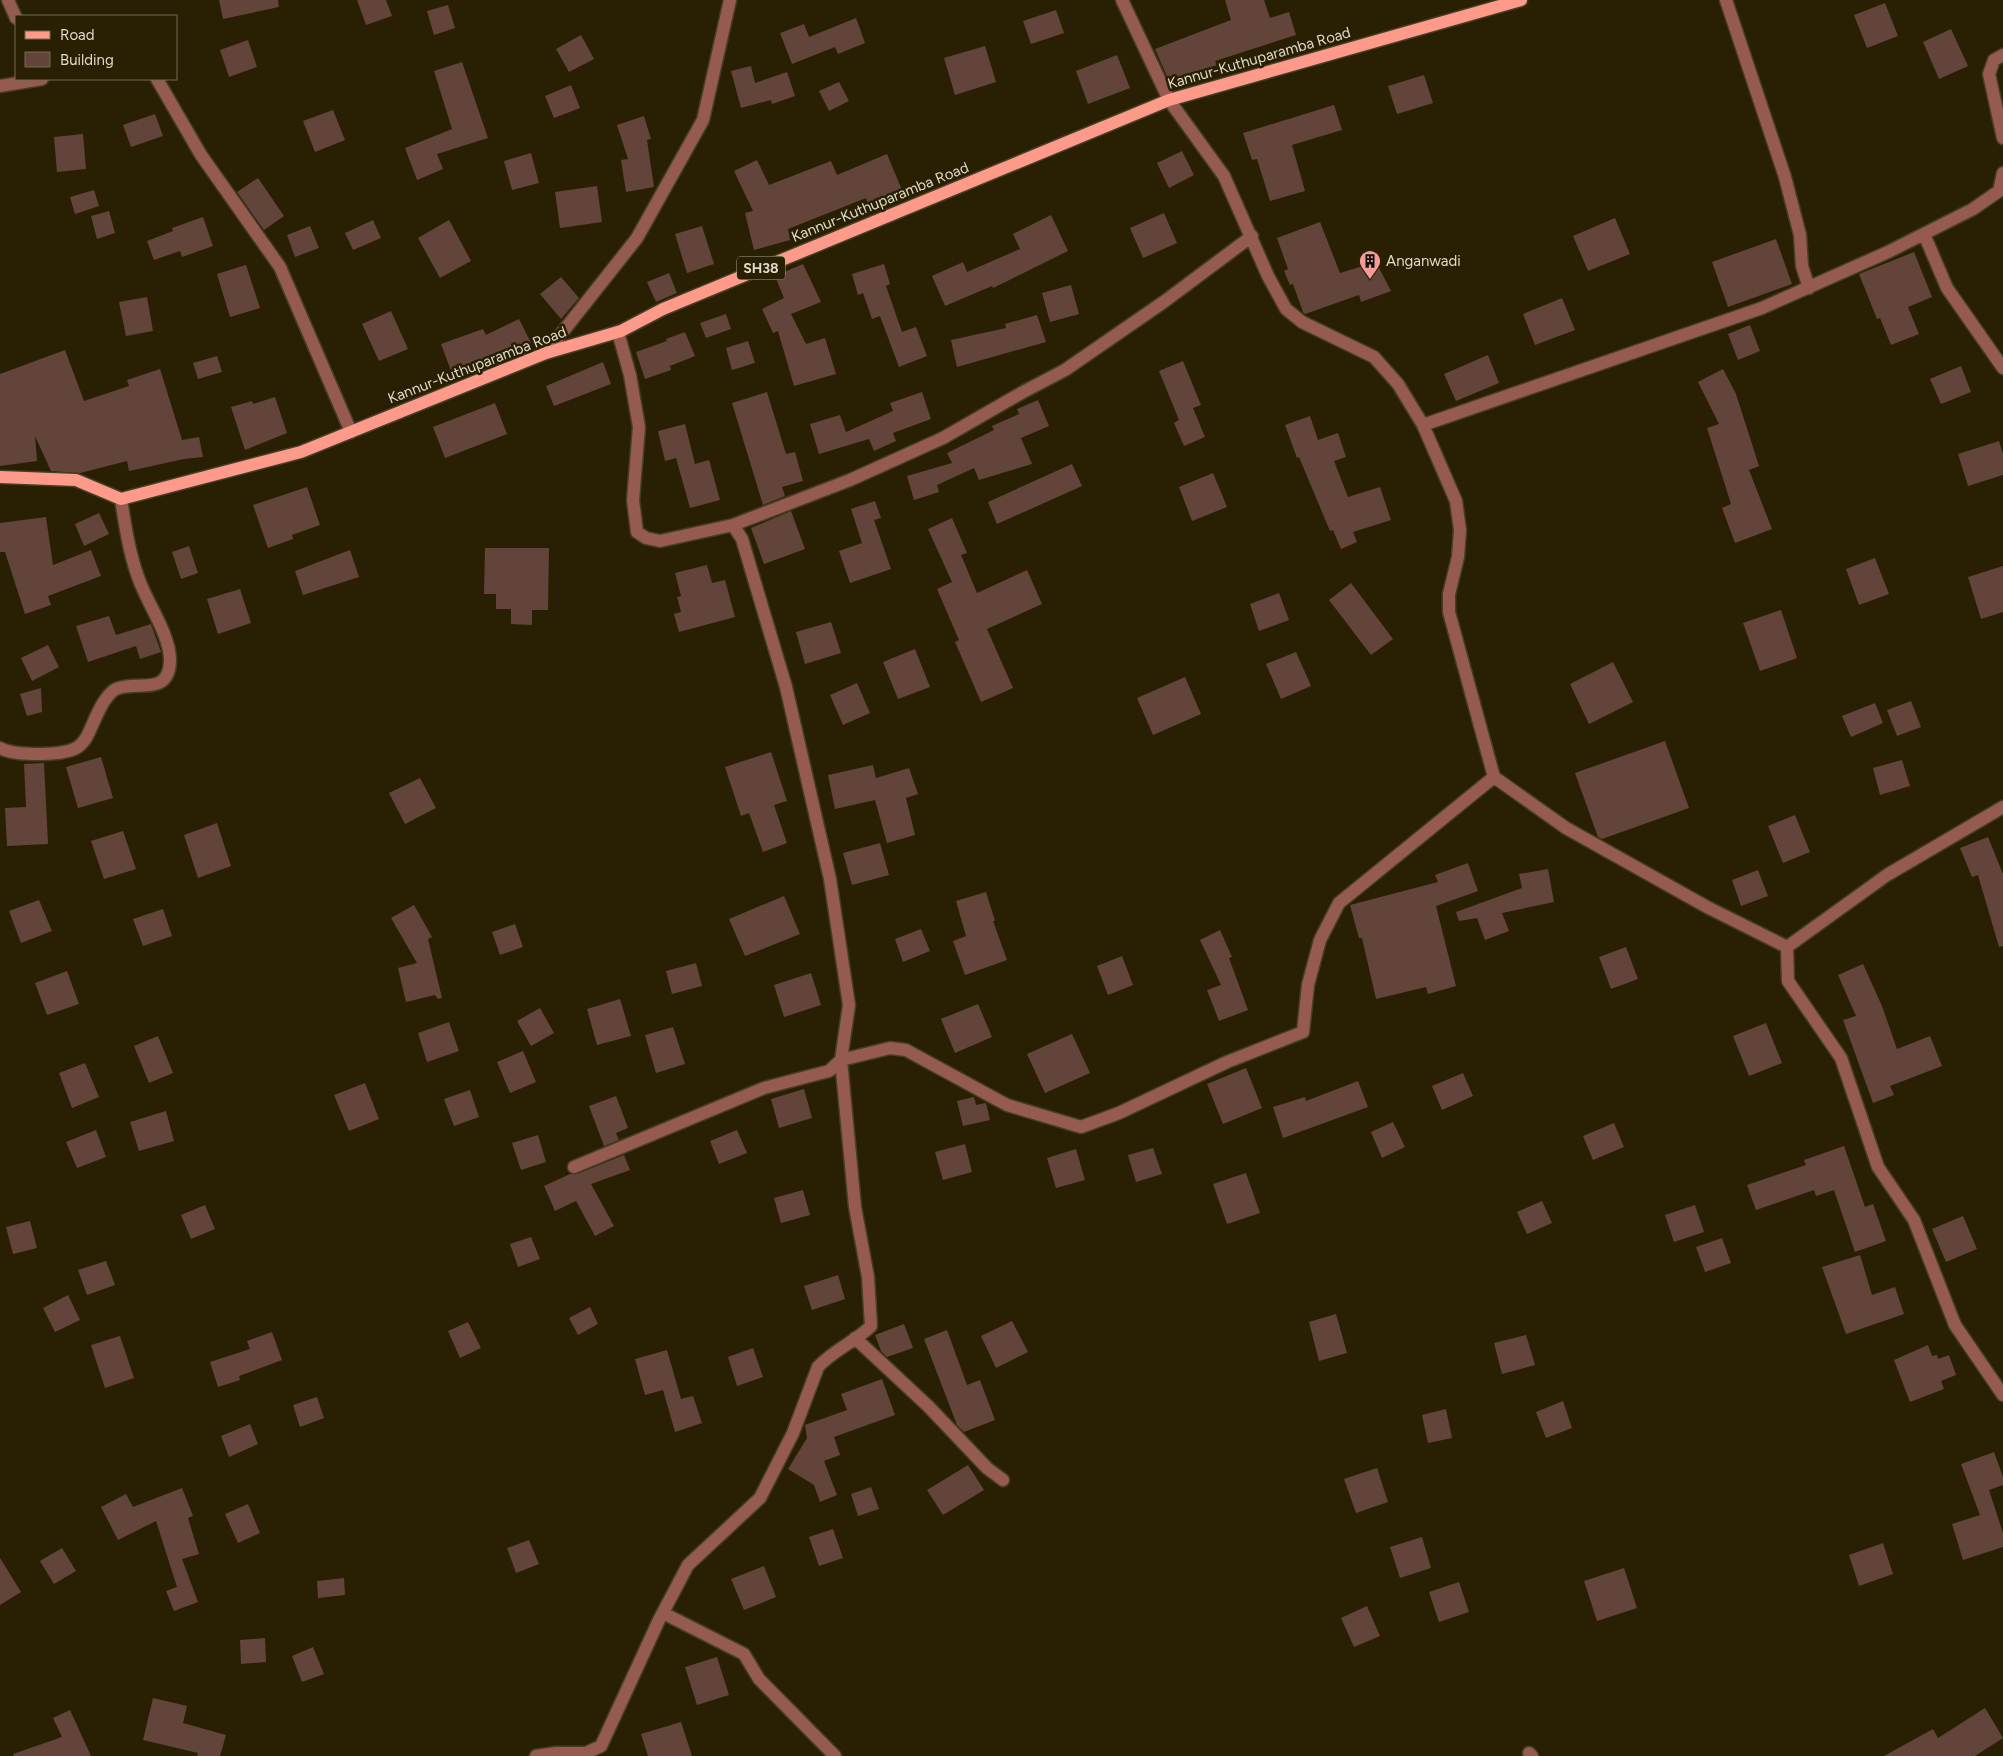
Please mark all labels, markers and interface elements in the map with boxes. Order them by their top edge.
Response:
legend [15,15,178,80]
street label: Kannur-Kuthuparamba Road [1165,23,1353,93]
text: Road [60,26,95,44]
text: Building [60,51,114,69]
street label: Kannur-Kuthuparamba Road [789,158,971,246]
building icon: Anganwadi [1358,249,1382,280]
place label: Anganwadi [1386,252,1461,270]
road number: SH38 [737,256,785,280]
street label: Kannur-Kuthuparamba Road [385,323,569,407]

